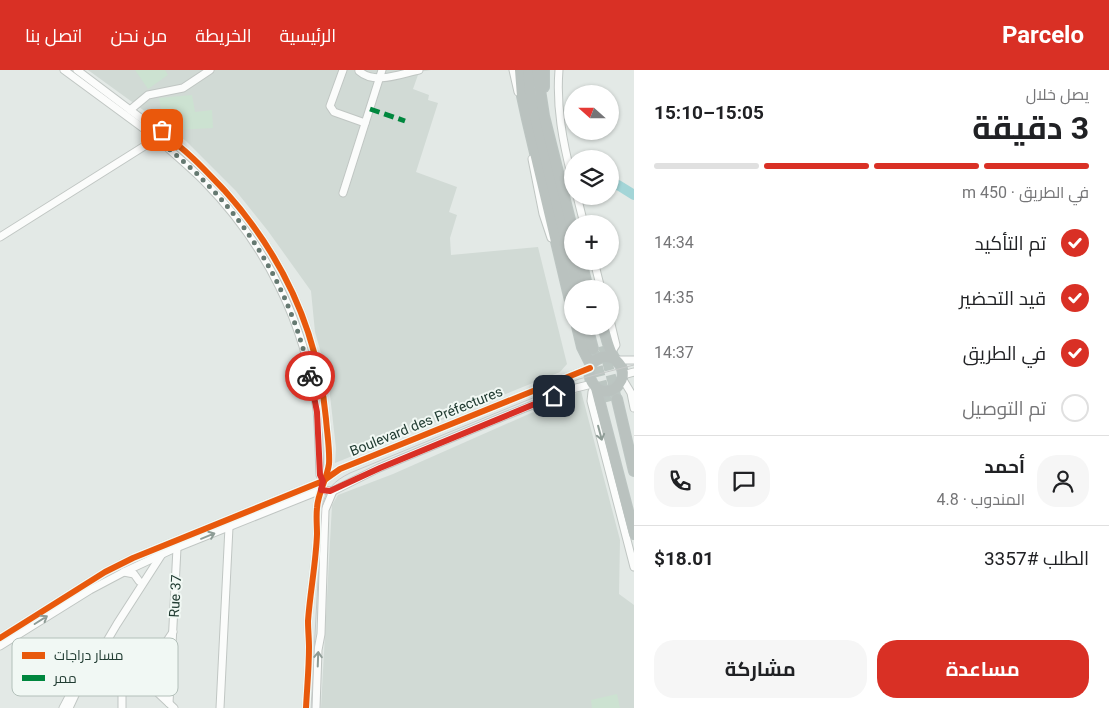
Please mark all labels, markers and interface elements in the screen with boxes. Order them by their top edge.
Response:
text: Parcelo [1002,21,1084,49]
text: اتصل بنا [25,25,82,46]
text: من نحن [110,25,167,46]
text: الخريطة [195,25,252,46]
text: الرئيسية [280,25,336,46]
north arrow [564,85,619,140]
map controls [564,85,619,335]
text: يصل خلال [1026,85,1089,104]
text: 15:05–15:10 [654,101,764,124]
pin [141,109,183,151]
text: 3 دقيقة [972,109,1089,147]
icon: bag [148,116,176,144]
button: layers [564,150,619,205]
text: في الطريق · 450 m [962,183,1089,202]
button: + [564,215,619,270]
icon: check [1061,229,1089,257]
text: تم التأكيد [975,232,1046,255]
text: 14:34 [654,233,694,252]
button: − [564,280,619,335]
icon: check [1061,284,1089,312]
text: قيد التحضير [959,287,1046,310]
text: 14:35 [654,288,694,307]
icon: check [1061,339,1089,367]
text: في الطريق [963,342,1046,365]
text: 14:37 [654,343,694,362]
courier [285,351,335,401]
icon: bike [296,362,324,390]
pin [533,375,575,417]
icon: home [540,382,568,410]
street label: Boulevard des Préfectures [347,383,505,459]
text: تم التوصيل [962,397,1046,420]
one-way arrow [596,425,606,441]
button: phone [654,455,706,507]
button: chat [718,455,770,507]
text: أحمد [984,455,1025,478]
button: person [1037,455,1089,507]
text: المندوب · 4.8 [937,490,1025,509]
one-way arrow [200,530,215,540]
text: $18.01 [654,547,714,570]
text: الطلب #3357 [984,547,1089,570]
street label: Rue 37 [166,574,184,618]
one-way arrow [34,615,48,625]
legend [12,638,178,696]
button: مشاركة [654,640,867,698]
button: مساعدة [877,640,1089,698]
text: مسار دراجات [54,647,123,663]
one-way arrow [313,652,323,668]
text: ممر [53,670,77,686]

